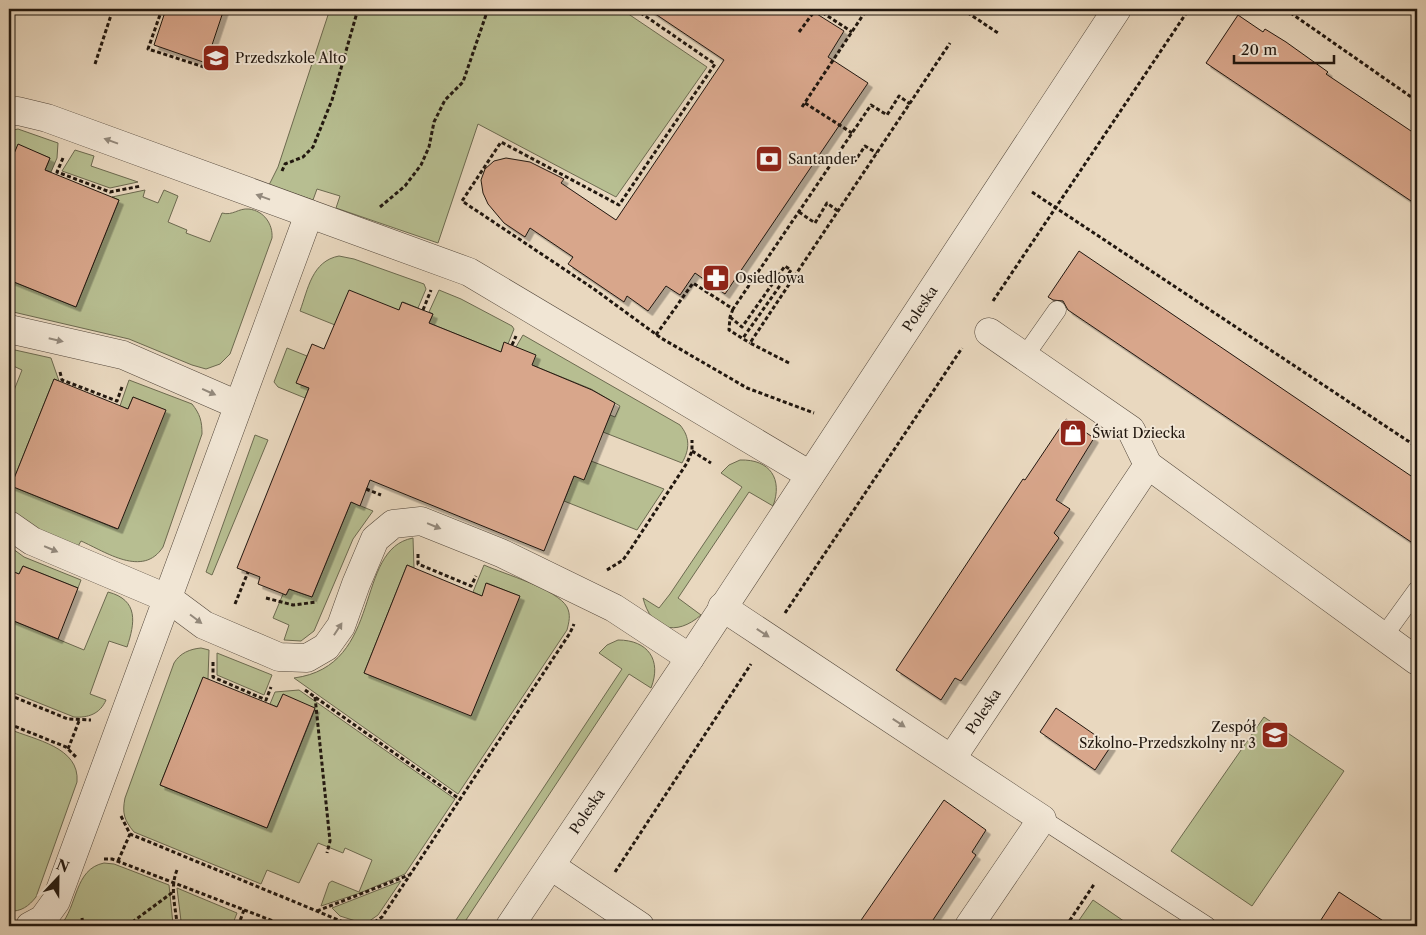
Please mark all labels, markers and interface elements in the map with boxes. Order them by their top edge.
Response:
scale bar [1234,32,1334,64]
text: 20 m [1241,40,1277,59]
school or university icon: Przedszkole Alto [201,43,231,73]
place label: Przedszkole Alto [235,49,346,67]
one-way arrow [103,137,118,144]
bank icon: Santander [754,144,784,174]
place label: Santander [788,150,856,168]
one-way arrow [255,193,270,201]
pharmacy icon: Osiedlowa [701,263,731,293]
place label: Osiedlowa [735,269,805,287]
street label: Poleska [898,282,942,335]
one-way arrow [49,336,64,344]
one-way arrow [202,389,216,397]
shop icon: Świat Dziecka [1058,418,1088,448]
place label: Świat Dziecka [1092,423,1186,442]
one-way arrow [426,523,441,531]
one-way arrow [44,545,58,553]
one-way arrow [189,614,202,625]
one-way arrow [334,622,343,636]
one-way arrow [756,629,770,638]
street label: Poleska [962,685,1005,738]
one-way arrow [892,718,905,728]
place label: Zespół Szkolno-Przedszkolny nr 3 [1079,718,1257,752]
school or university icon: Zespół Szkolno-Przedszkolny nr 3 [1260,720,1290,750]
street label: Poleska [565,785,609,838]
north arrow [32,852,82,902]
text: N [54,855,72,877]

